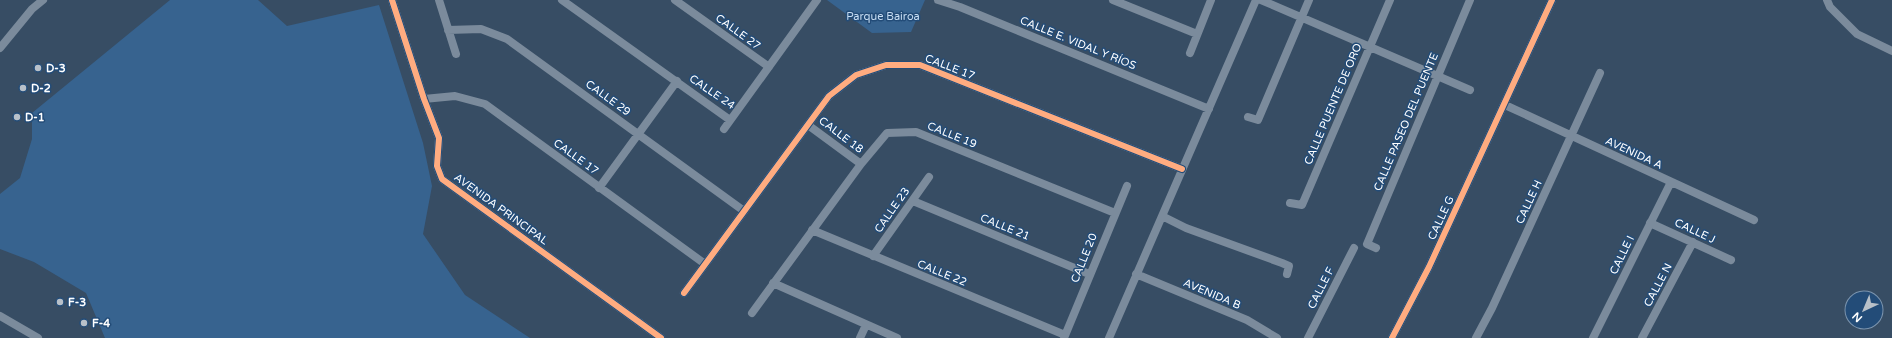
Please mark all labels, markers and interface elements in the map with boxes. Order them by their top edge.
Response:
park label: Parque Bairoa [846,10,920,23]
street label: CALLE 27 [713,11,763,53]
street label: CALLE E. VIDAL Y RÍOS [1018,13,1138,72]
street label: CALLE PUENTE DE ORO [1302,41,1364,167]
street label: CALLE PASEO DEL PUENTE [1371,51,1441,193]
street label: CALLE 17 [923,52,977,82]
place label: D-3 [46,62,66,75]
marker: D-3 [33,63,43,73]
street label: CALLE 24 [687,72,737,112]
street label: CALLE 29 [583,77,633,119]
place label: D-2 [31,82,51,95]
marker: D-2 [18,83,28,93]
place label: D-1 [25,111,45,124]
marker: D-1 [12,112,22,122]
street label: CALLE 18 [816,114,866,156]
street label: CALLE 19 [925,119,979,151]
street label: AVENIDA A [1603,134,1665,172]
street label: CALLE 17 [551,136,601,178]
street label: AVENIDA PRINCIPAL [451,171,551,248]
street label: CALLE H [1513,178,1545,226]
street label: CALLE 23 [872,185,912,235]
street label: CALLE G [1425,194,1457,242]
street label: CALLE 21 [978,211,1032,243]
street label: CALLE J [1673,216,1717,246]
street label: CALLE 20 [1068,231,1100,285]
street label: CALLE I [1607,233,1637,277]
street label: CALLE 22 [915,257,969,289]
street label: CALLE N [1641,261,1675,309]
street label: CALLE F [1305,265,1337,311]
street label: AVENIDA B [1181,276,1243,312]
north arrow [1844,290,1884,330]
place label: F-3 [68,296,86,309]
marker: F-3 [55,297,65,307]
text: N [1850,309,1865,325]
place label: F-4 [92,317,110,330]
marker: F-4 [79,318,89,328]

